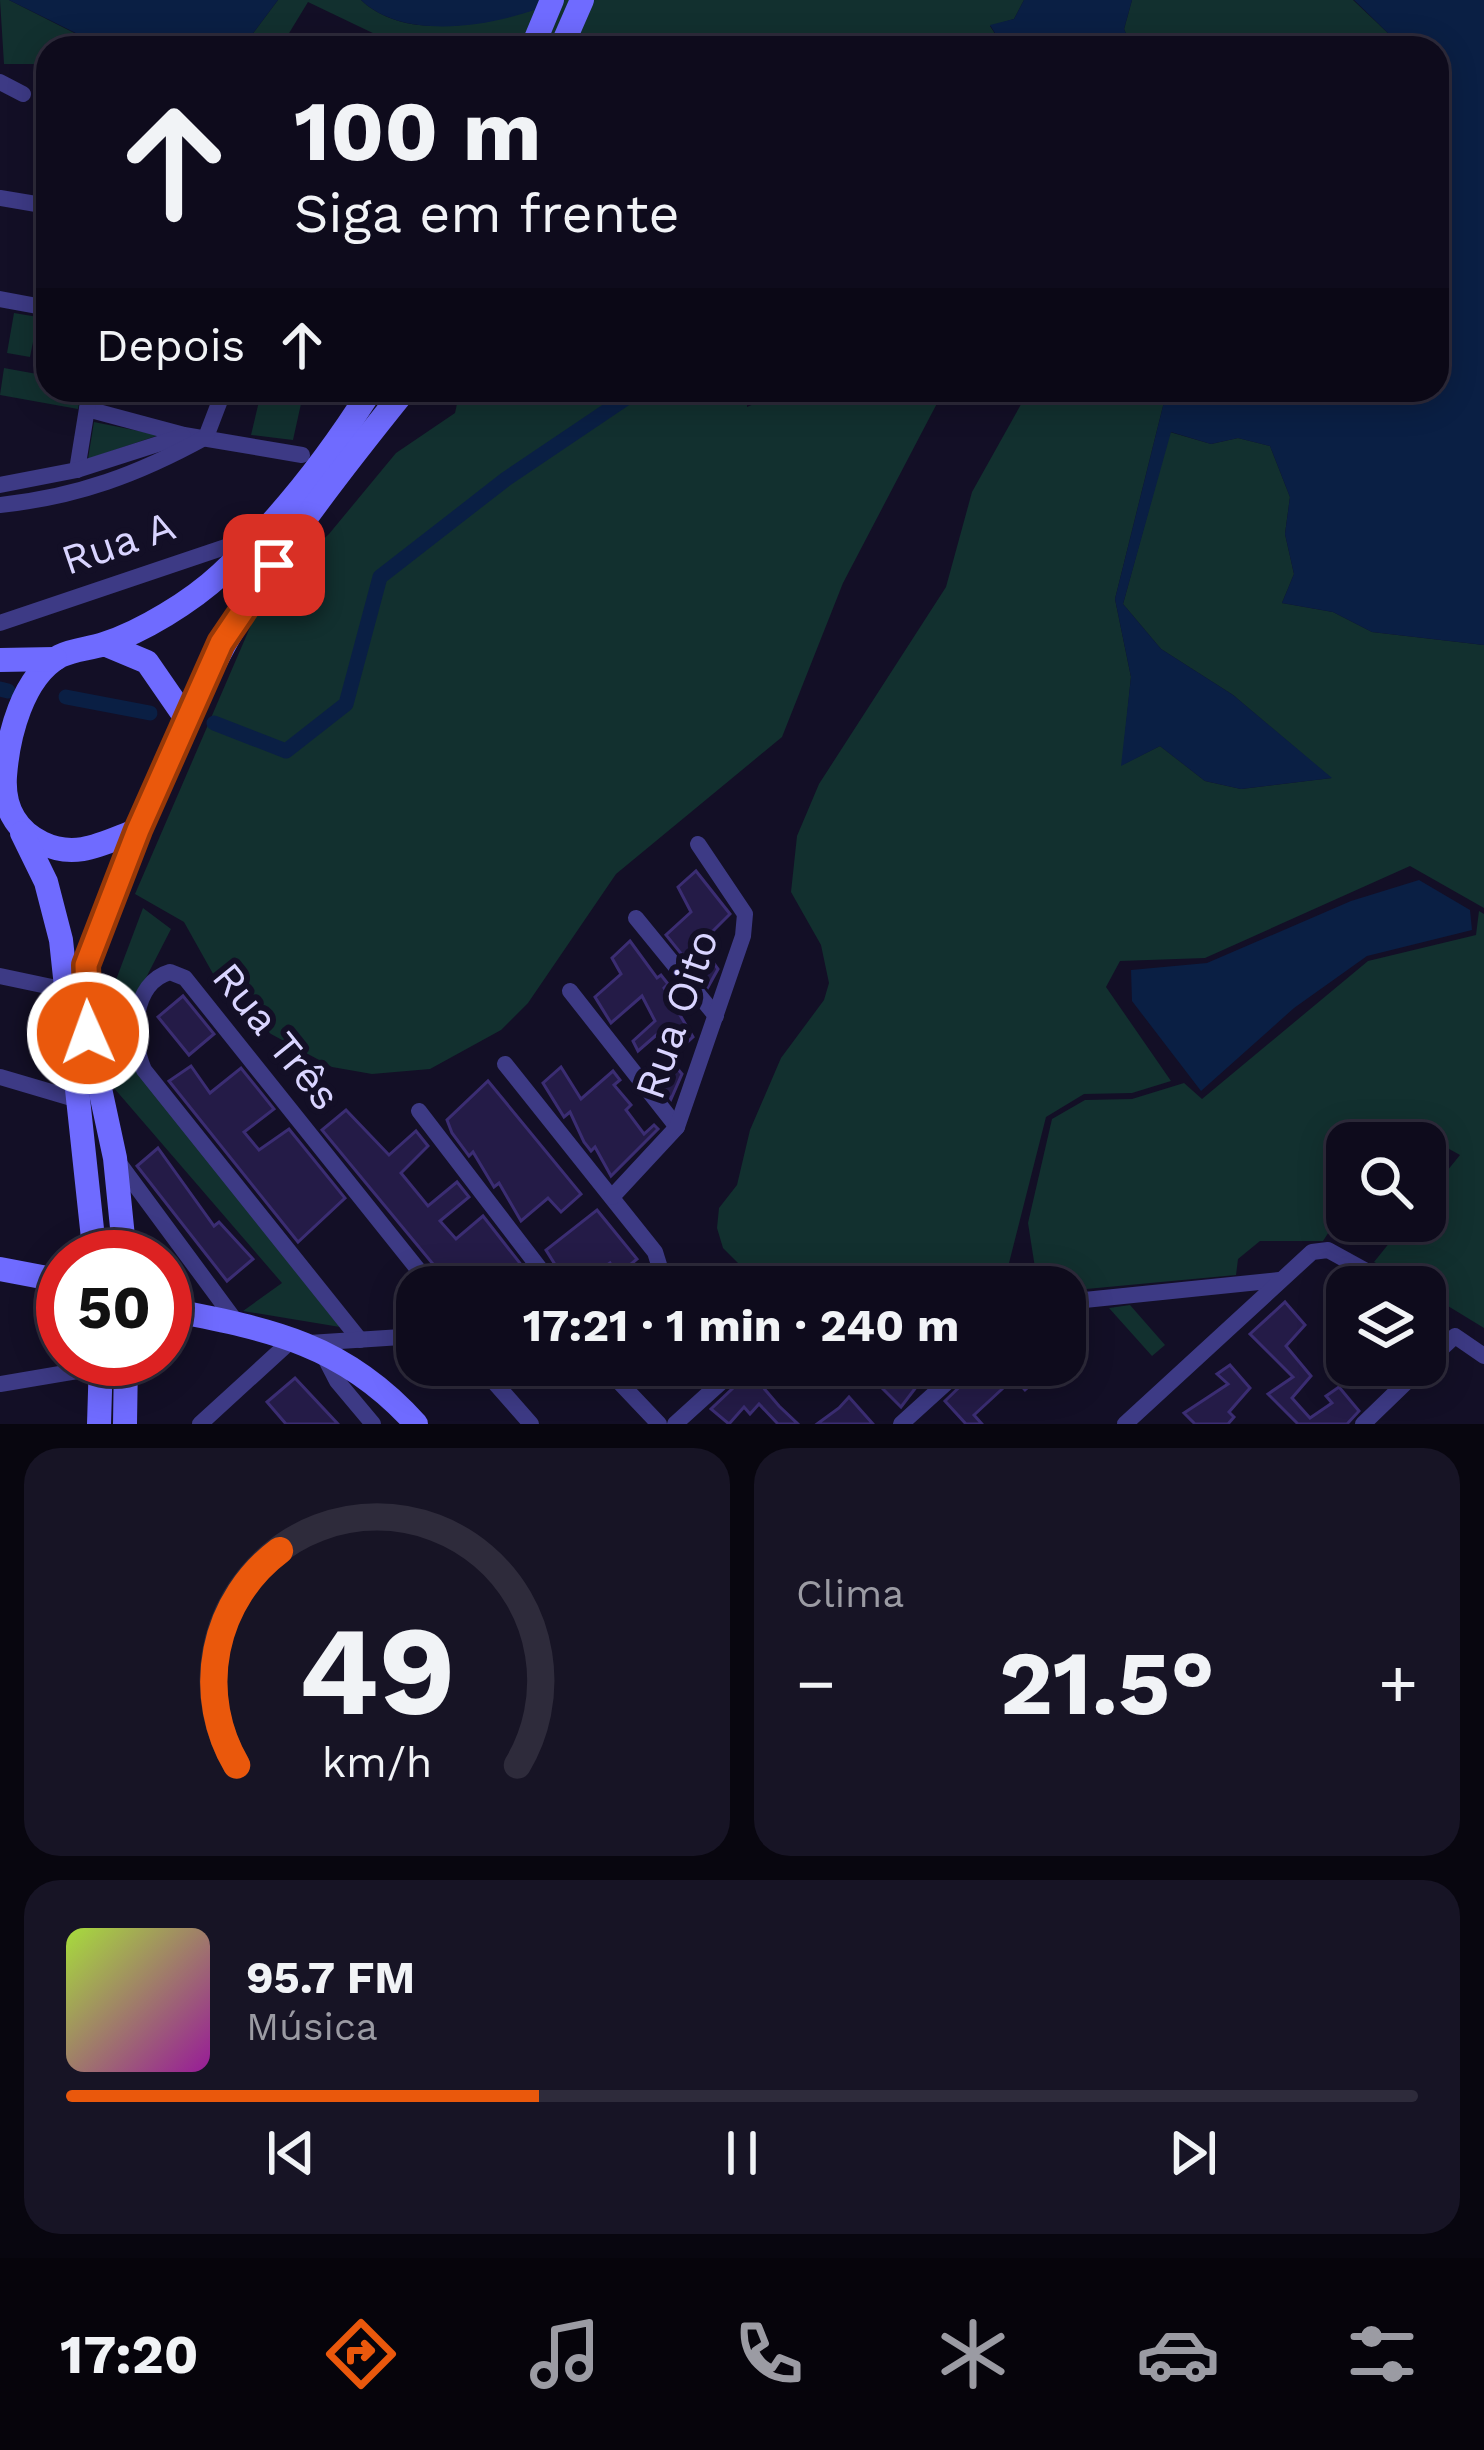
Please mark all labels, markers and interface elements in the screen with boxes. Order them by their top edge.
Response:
text: 100 m [294,82,541,180]
icon: ahead [96,84,252,240]
text: Siga em frente [294,182,680,245]
icon: ahead [269,312,335,378]
text: Depois [96,319,245,372]
street label: Rua A [55,500,181,585]
pin [223,514,325,616]
icon: arrive [241,532,307,598]
street label: Rua Oito [625,923,728,1105]
street label: Rua Três [203,953,351,1120]
position arrow [25,970,151,1096]
map controls [1326,1122,1446,1386]
button: search [1326,1122,1446,1242]
speed limit sign: 50 [36,1230,192,1386]
button: layers [1326,1266,1446,1386]
text: 17:21 · 1 min · 240 m [523,1299,959,1352]
text: Clima [796,1571,904,1616]
text: 49 [298,1598,456,1744]
text: 21.5° [999,1630,1215,1736]
text: − [796,1645,836,1722]
text: + [1378,1645,1418,1722]
text: km/h [322,1737,432,1787]
text: 95.7 FM [246,1951,415,2004]
text: Música [246,2004,378,2049]
icon: previous [258,2120,324,2186]
icon: pause [709,2120,775,2186]
icon: next [1160,2120,1226,2186]
icon: directions [319,2312,403,2396]
icon: music [523,2312,607,2396]
icon: phone [727,2312,811,2396]
icon: climate [931,2312,1015,2396]
icon: car [1136,2312,1220,2396]
icon: filters [1340,2312,1424,2396]
text: 17:20 [60,2323,199,2386]

